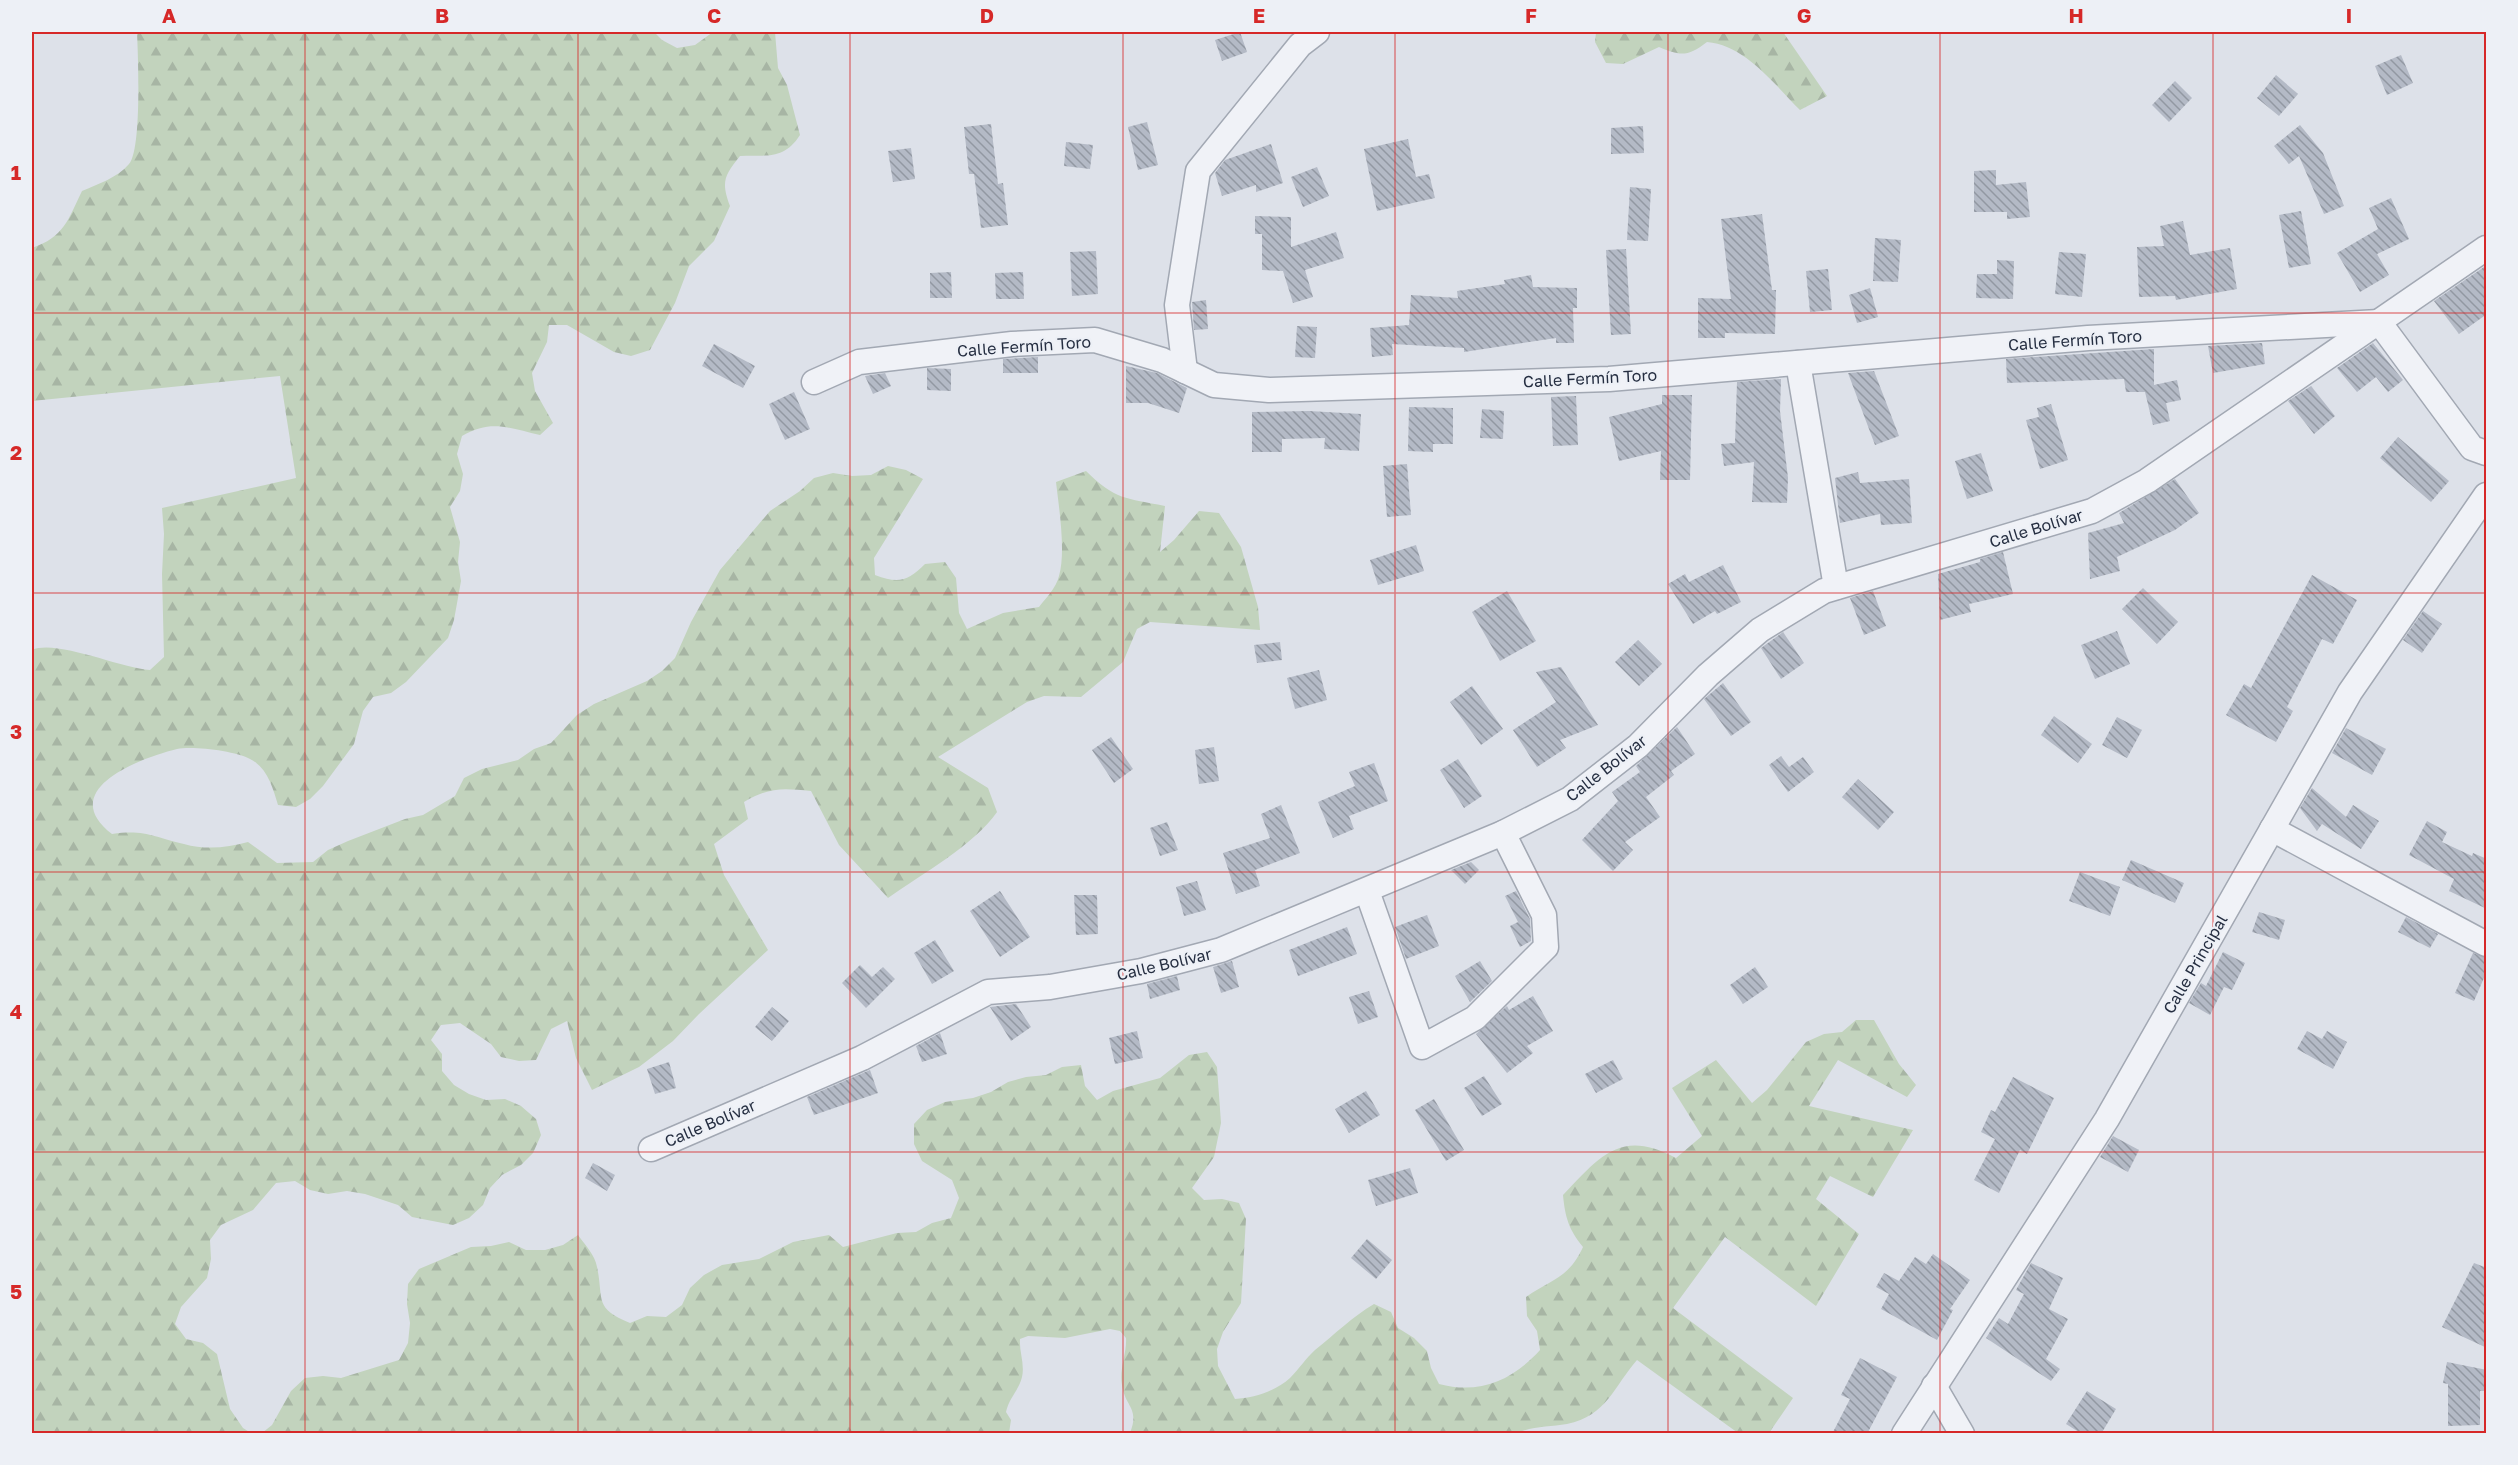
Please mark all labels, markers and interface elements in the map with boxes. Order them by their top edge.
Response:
text: A [162,3,176,27]
text: B [435,3,449,27]
text: C [707,3,721,27]
text: D [980,3,994,27]
text: E [1253,3,1265,27]
text: F [1525,3,1537,27]
text: G [1797,3,1811,27]
text: H [2068,3,2084,27]
text: I [2346,3,2352,27]
text: 1 [11,160,21,184]
street label: Calle Fermín Toro [2007,325,2143,355]
street label: Calle Fermín Toro [956,331,1092,361]
street label: Calle Fermín Toro [1522,365,1658,391]
text: 2 [10,440,22,464]
street label: Calle Bolívar [1987,504,2085,552]
text: 3 [10,719,22,743]
street label: Calle Bolívar [1562,730,1650,806]
street label: Calle Principal [2159,911,2231,1017]
street label: Calle Bolívar [1115,943,1213,985]
text: 4 [10,999,22,1023]
street label: Calle Bolívar [662,1095,758,1151]
text: 5 [10,1279,22,1303]

